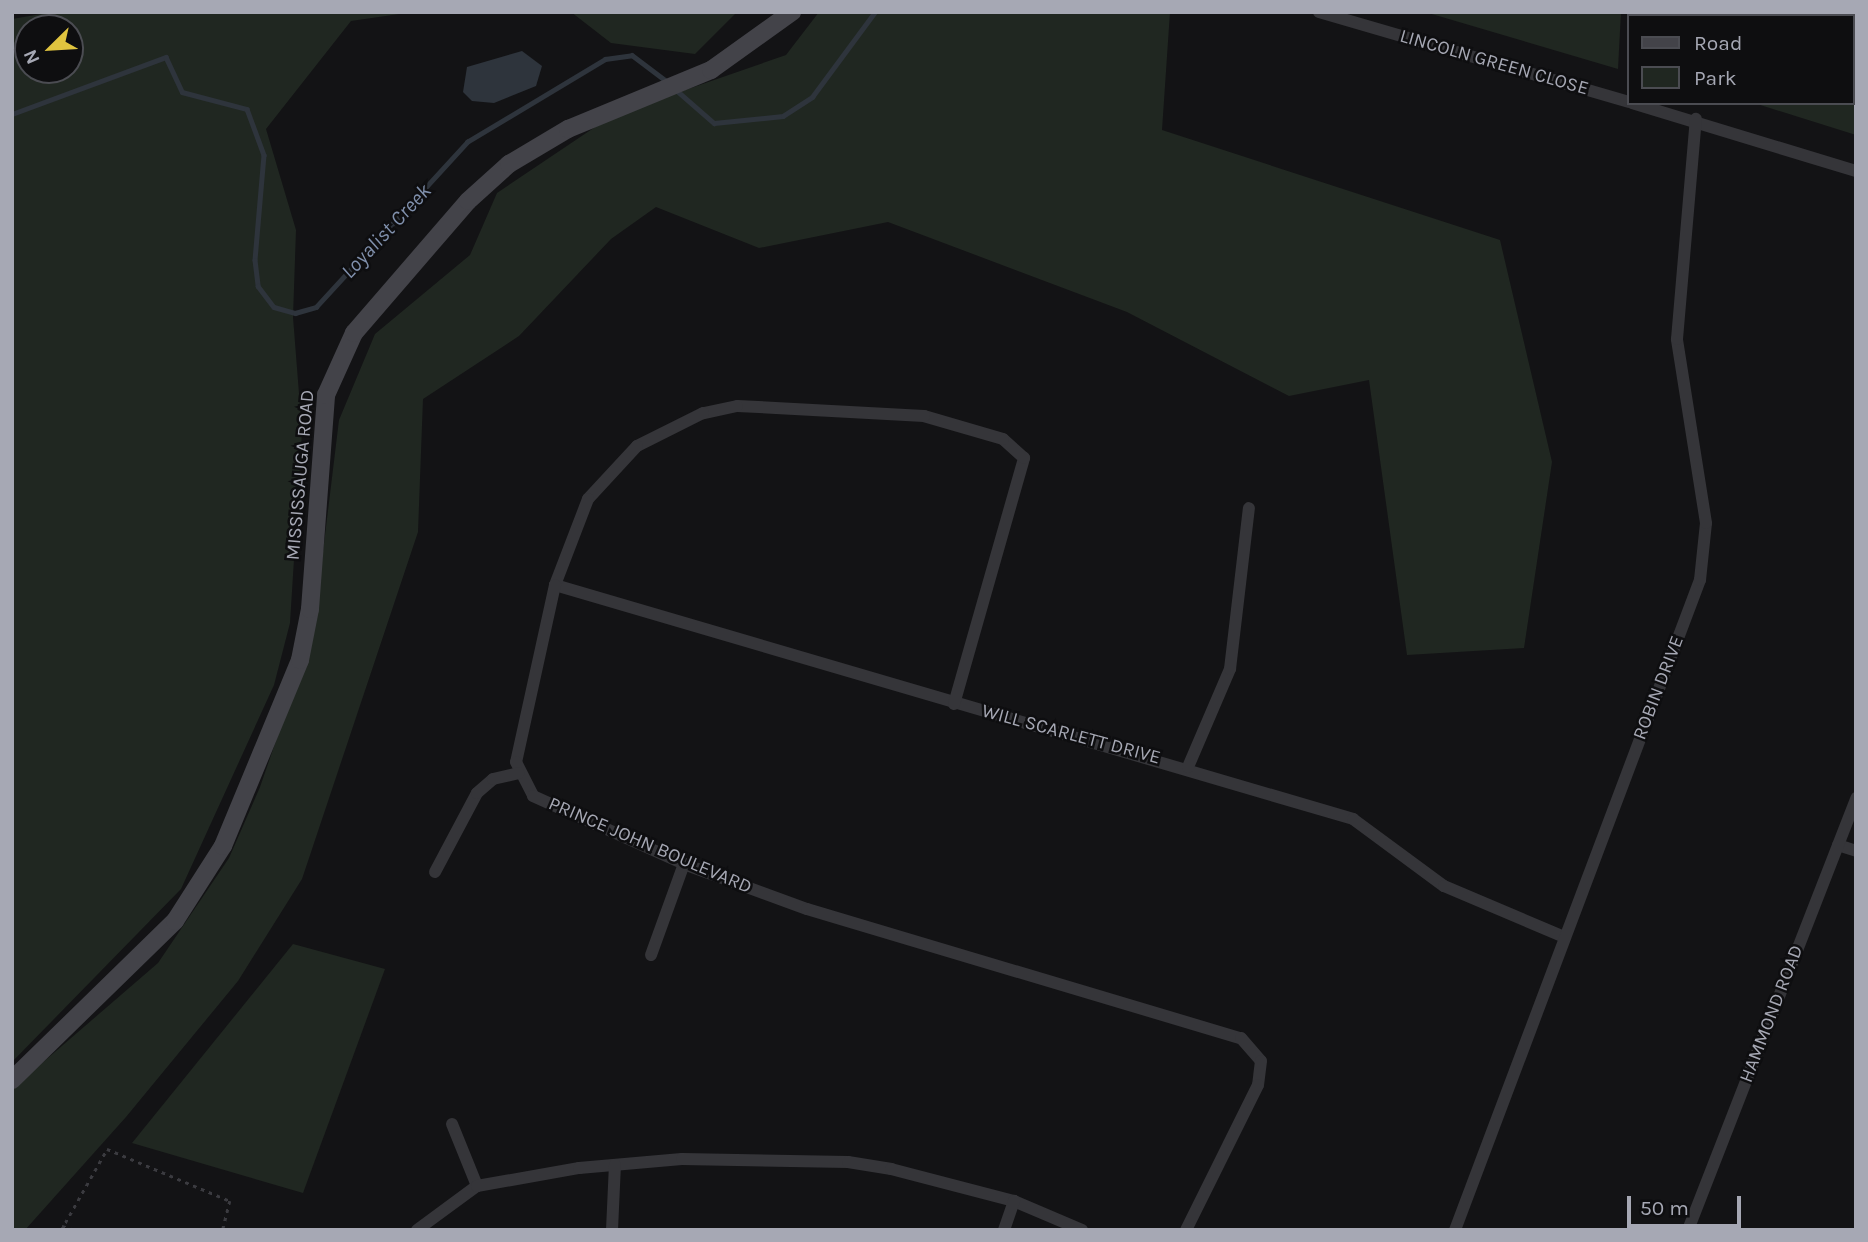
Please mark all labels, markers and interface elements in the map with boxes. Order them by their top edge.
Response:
north arrow [14,14,84,84]
legend [1626,14,1854,105]
street label: LINCOLN GREEN CLOSE [1397,25,1591,101]
text: Road [1694,31,1742,55]
text: N [19,46,44,67]
text: Park [1694,66,1737,90]
water label: Loyalist Creek [336,178,436,284]
street label: MISSISSAUGA ROAD [282,389,320,561]
street label: ROBIN DRIVE [1629,633,1689,743]
street label: WILL SCARLETT DRIVE [979,700,1163,770]
street label: PRINCE JOHN BOULEVARD [545,793,755,899]
street label: HAMMOND ROAD [1735,942,1809,1086]
scale bar [1630,1182,1744,1226]
text: 50 m [1640,1196,1689,1220]

